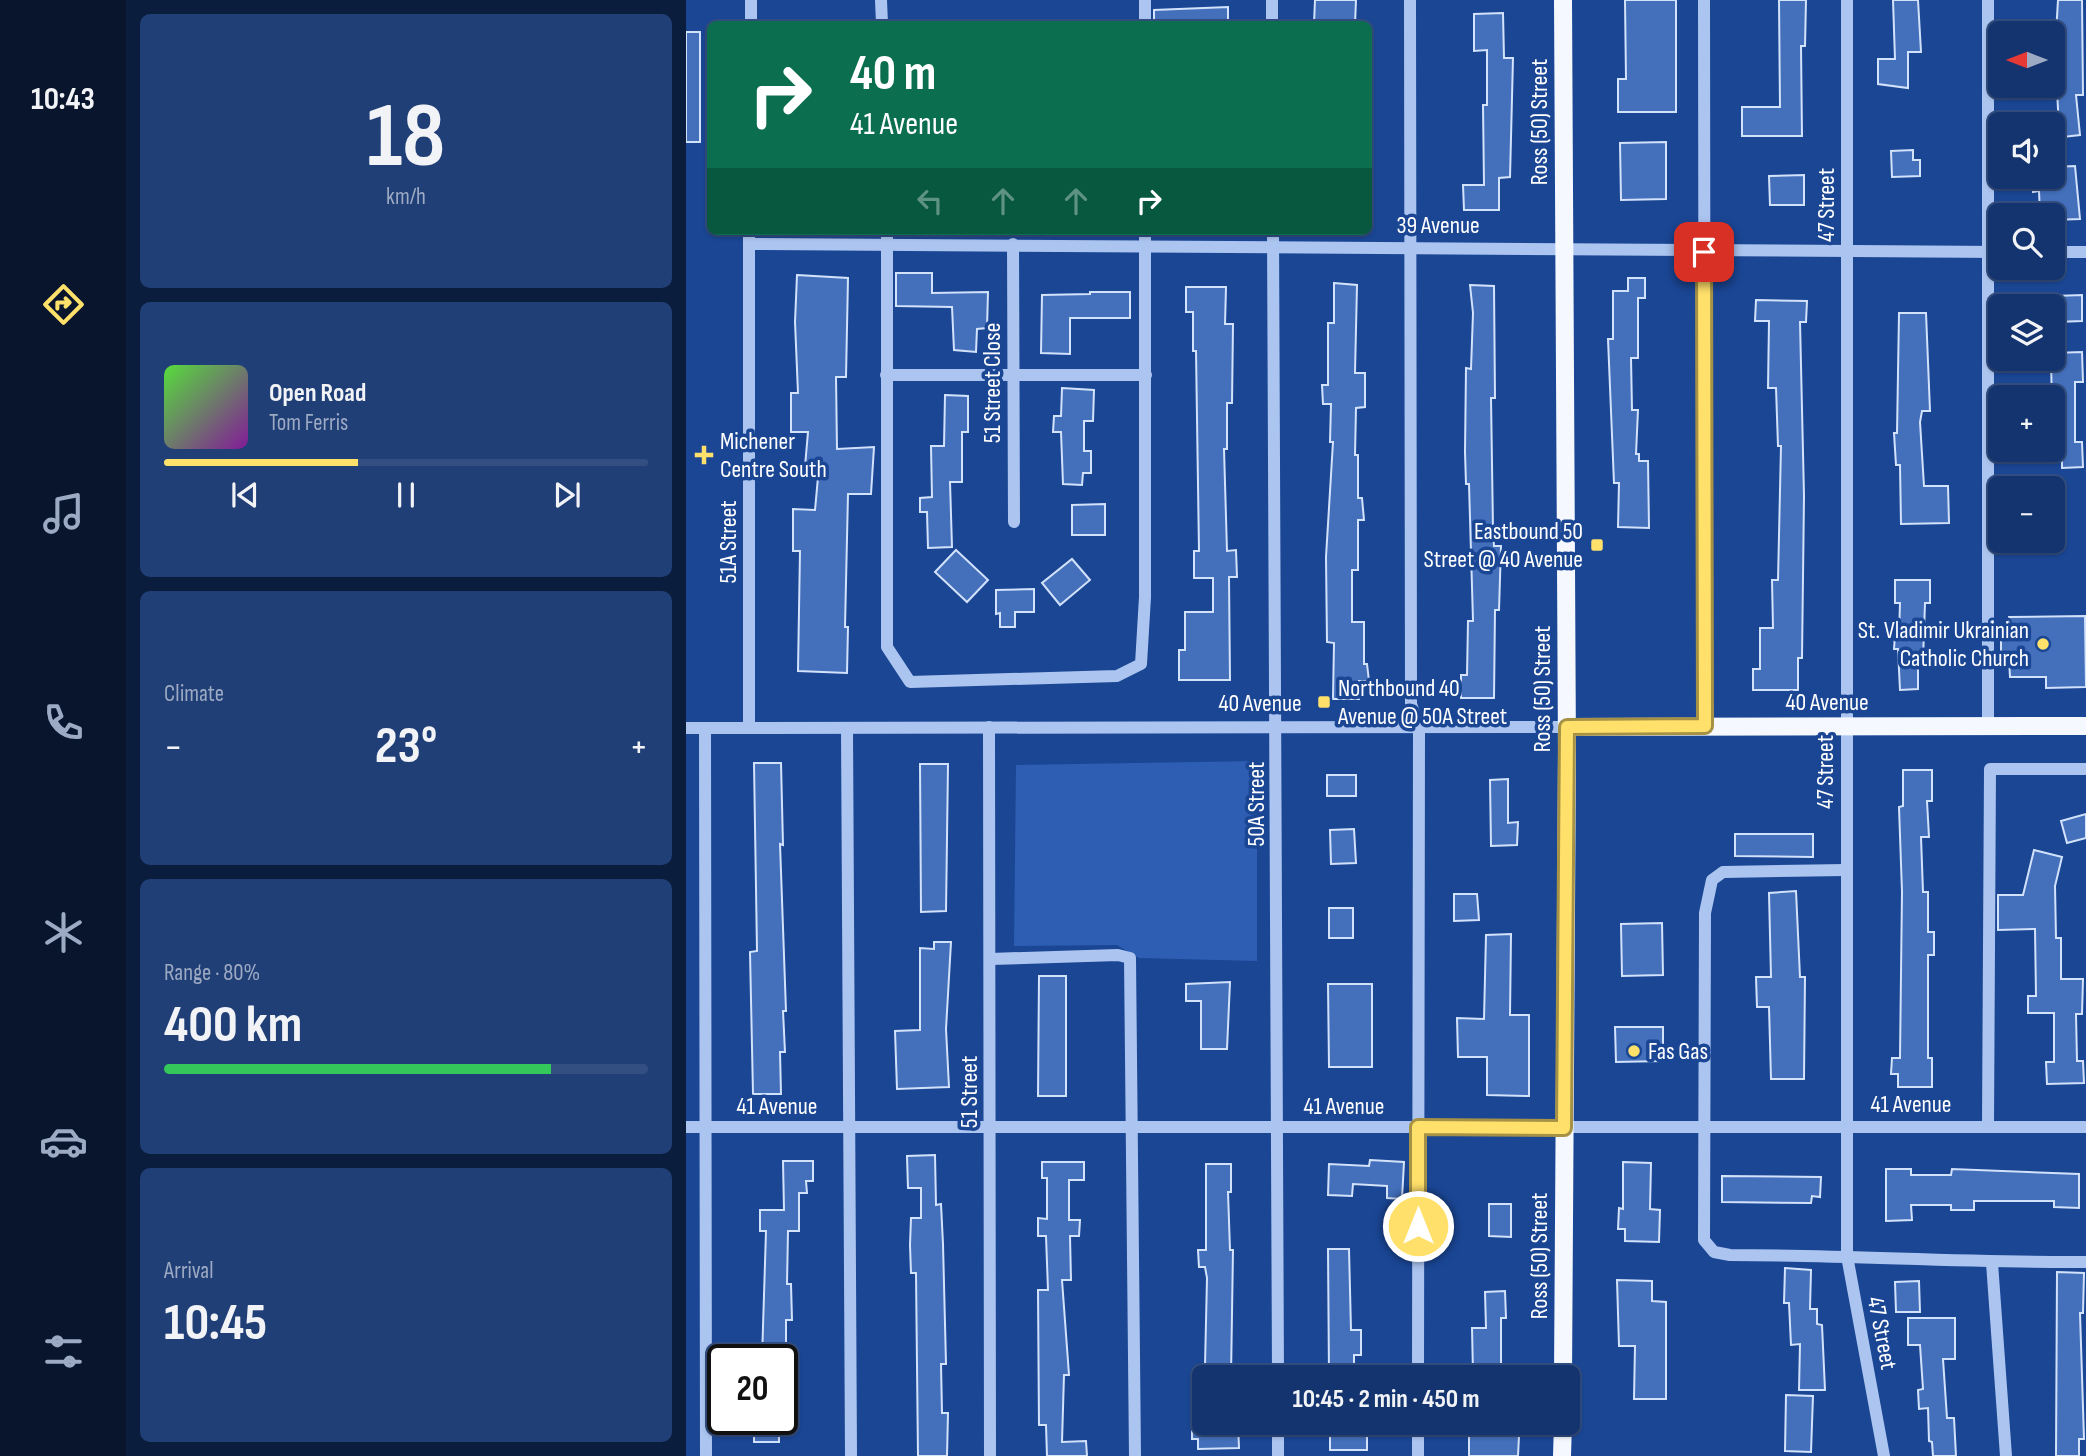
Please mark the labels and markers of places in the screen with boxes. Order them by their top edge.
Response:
pin [1674,222,1734,282]
place label: Michener Centre South [720,427,827,484]
marker: Michener Centre South [694,445,714,465]
place label: Eastbound 50 Street @ 40 Avenue [1424,517,1583,574]
marker: Eastbound 50 Street @ 40 Avenue [1589,537,1605,553]
place label: St. Vladimir Ukrainian Catholic Church [1858,616,2029,673]
marker: St. Vladimir Ukrainian Catholic Church [2035,636,2051,652]
place label: Northbound 40 Avenue @ 50A Street [1337,674,1507,731]
marker: Northbound 40 Avenue @ 50A Street [1316,694,1332,710]
place label: Fas Gas [1648,1037,1708,1066]
marker: Fas Gas [1626,1043,1642,1059]

